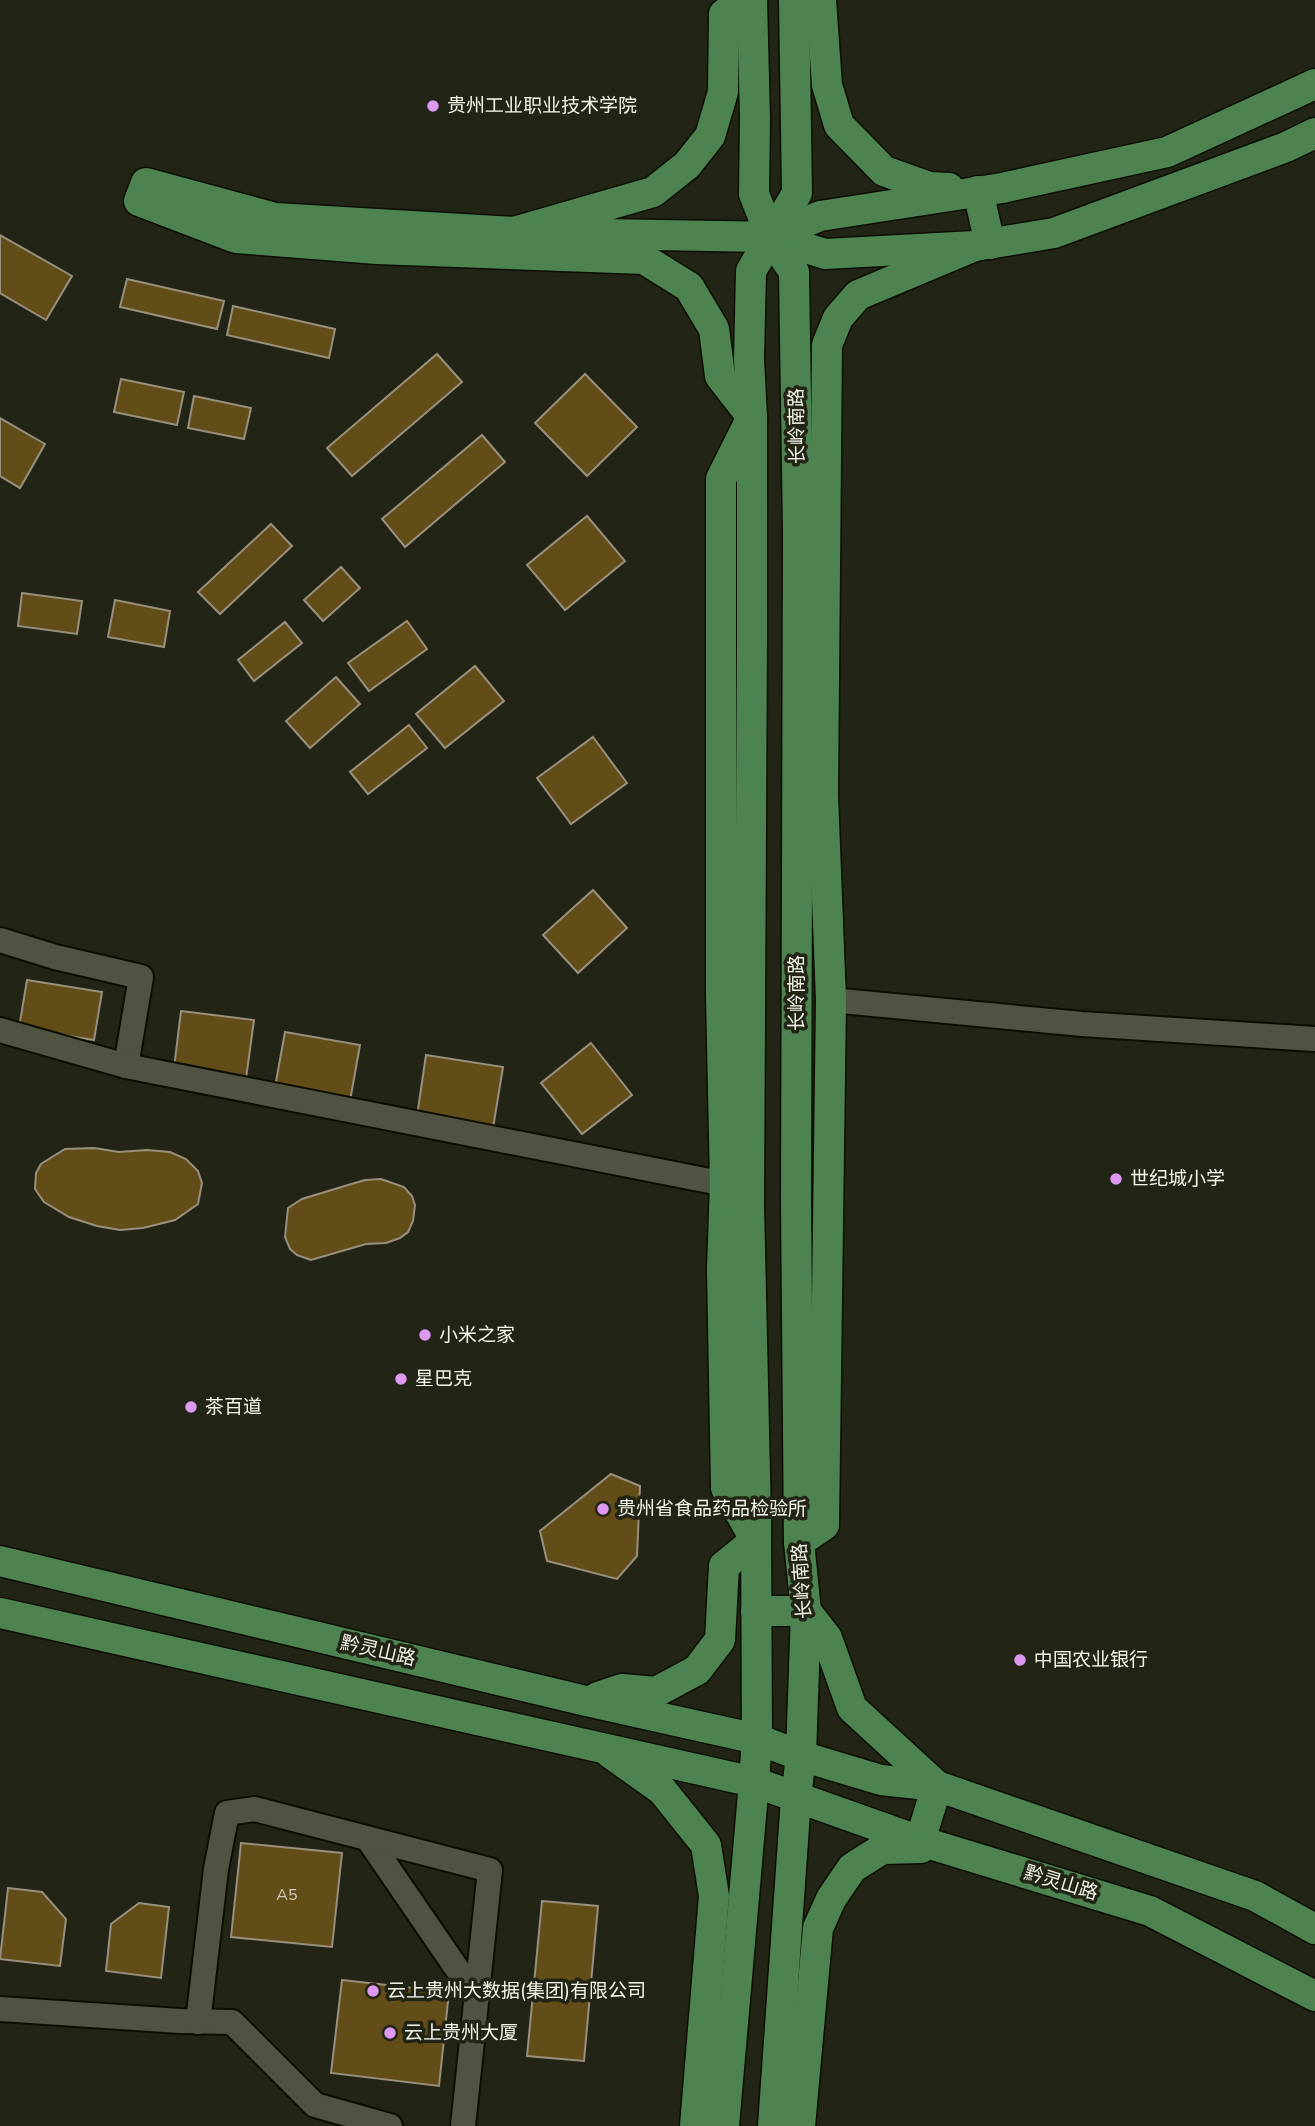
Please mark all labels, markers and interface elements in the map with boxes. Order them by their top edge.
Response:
place label: 贵州工业职业技术学院 [447,93,637,119]
marker: 贵州工业职业技术学院 [425,98,441,114]
street label: 长岭南路 [783,388,811,464]
street label: 长岭南路 [784,955,810,1031]
place label: 世纪城小学 [1130,1166,1225,1192]
marker: 世纪城小学 [1108,1171,1124,1187]
place label: 小米之家 [439,1322,515,1348]
marker: 小米之家 [417,1327,433,1343]
place label: 星巴克 [415,1366,472,1392]
marker: 星巴克 [393,1371,409,1387]
place label: 茶百道 [205,1394,262,1420]
marker: 茶百道 [183,1399,199,1415]
place label: 贵州省食品药品检验所 [617,1496,807,1522]
marker: 贵州省食品药品检验所 [595,1501,611,1517]
street label: 长岭南路 [786,1542,818,1620]
street label: 黔灵山路 [338,1630,418,1672]
place label: 中国农业银行 [1034,1647,1148,1673]
marker: 中国农业银行 [1012,1652,1028,1668]
street label: 黔灵山路 [1021,1859,1101,1907]
house number: A5 [276,1884,298,1906]
place label: 云上贵州大数据(集团)有限公司 [387,1978,646,2004]
marker: 云上贵州大数据(集团)有限公司 [365,1983,381,1999]
place label: 云上贵州大厦 [404,2020,518,2046]
marker: 云上贵州大厦 [382,2025,398,2041]

